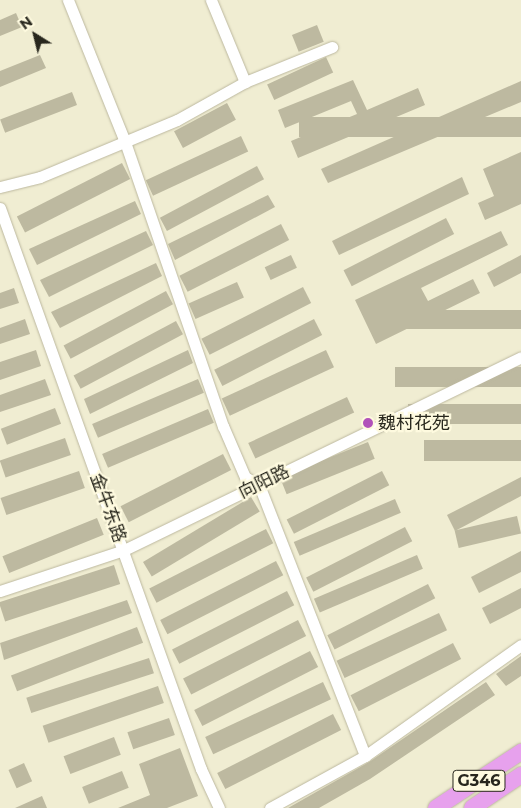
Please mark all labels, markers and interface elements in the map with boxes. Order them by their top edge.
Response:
north arrow [10,10,60,60]
text: N [16,12,36,33]
place label: 魏村花苑 [378,412,450,434]
marker: 魏村花苑 [362,417,374,429]
street label: 向阳路 [235,460,293,504]
street label: 金牛东路 [86,470,130,546]
road number: G346 [452,768,506,794]

